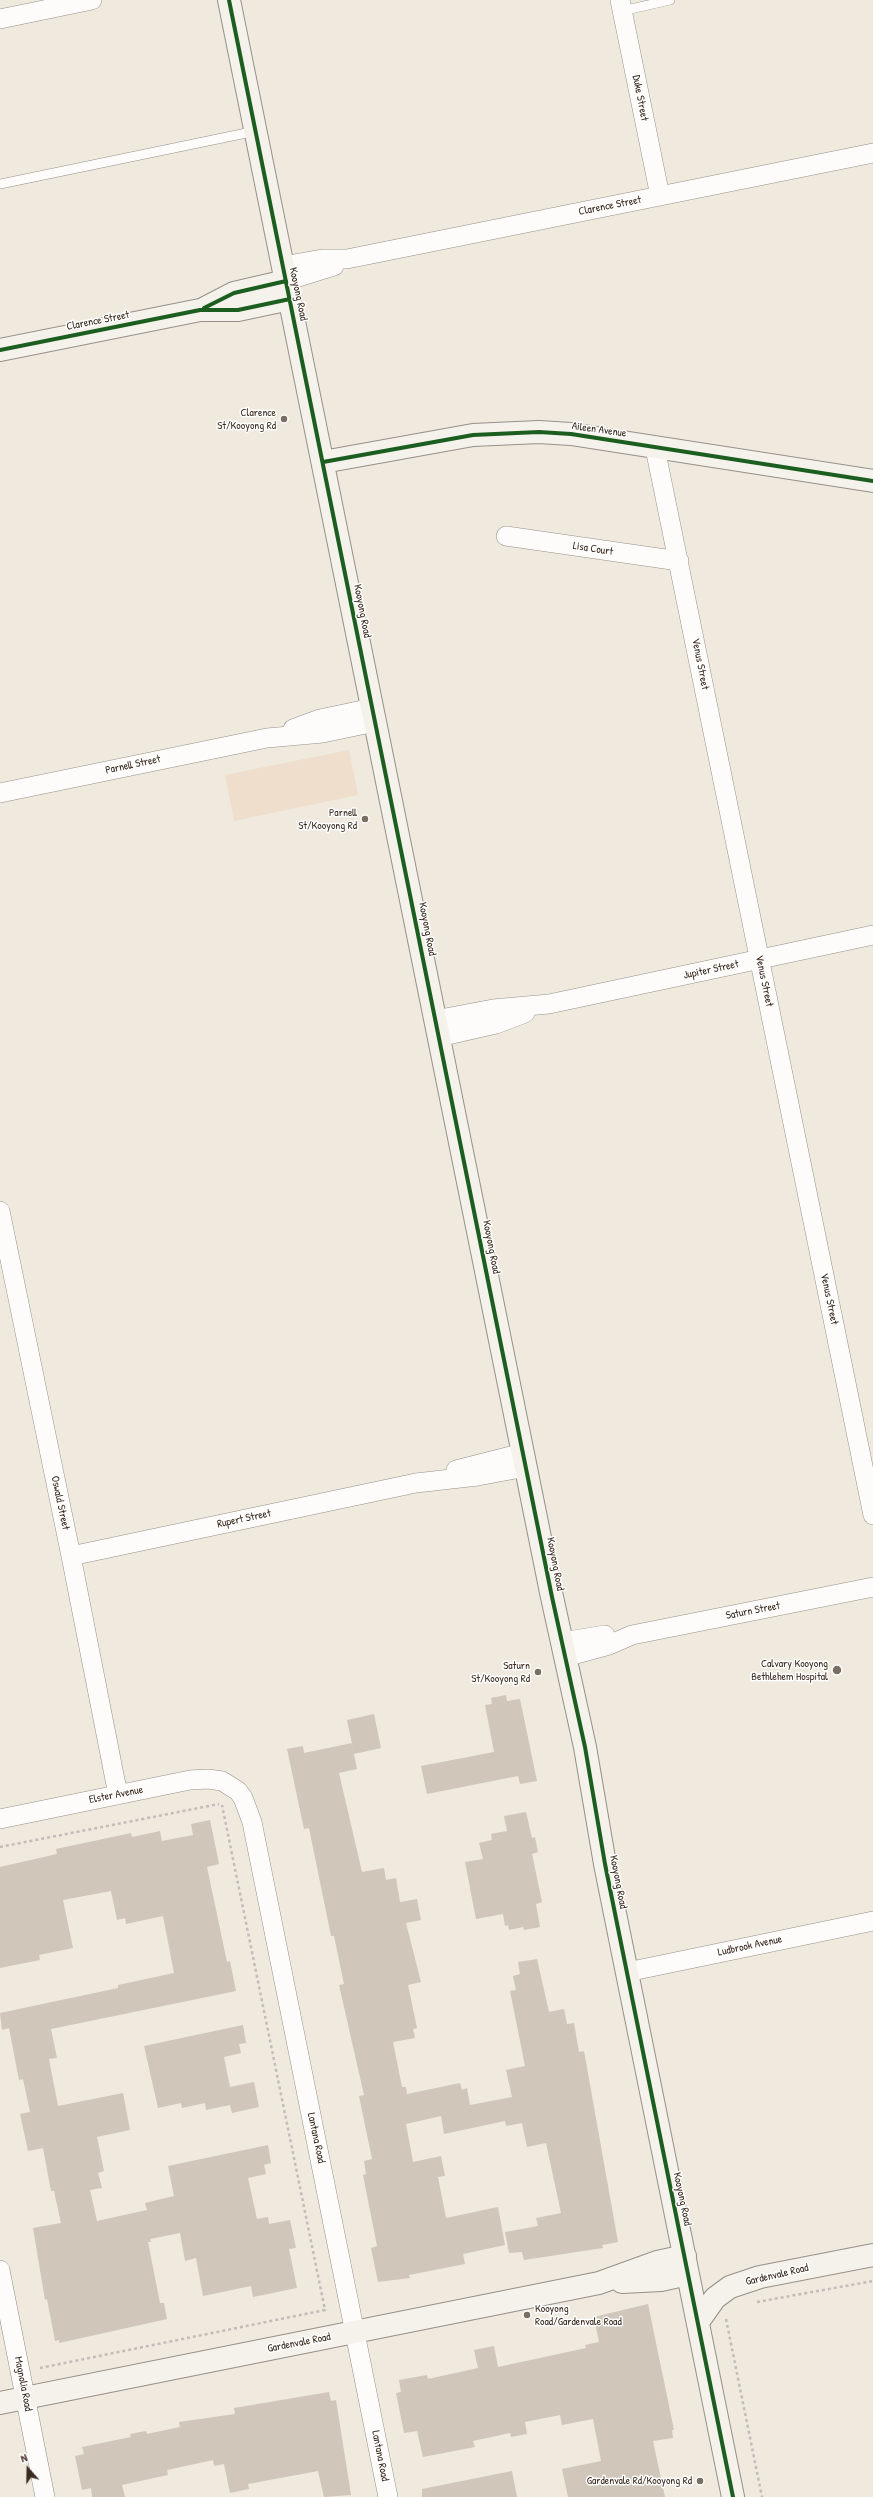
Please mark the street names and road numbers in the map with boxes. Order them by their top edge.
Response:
street label: Duke Street [629,74,651,122]
street label: Clarence Street [578,193,642,219]
street label: Kooyong Road [286,266,310,322]
street label: Clarence Street [66,308,130,334]
street label: Aileen Avenue [571,420,627,440]
street label: Lisa Court [572,539,614,559]
street label: Kooyong Road [350,583,374,639]
street label: Venus Street [689,637,711,691]
street label: Parnell Street [104,753,162,777]
street label: Kooyong Road [415,901,439,957]
street label: Venus Street [752,954,776,1008]
street label: Jupiter Street [682,958,740,982]
street label: Kooyong Road [479,1219,503,1275]
street label: Venus Street [817,1272,841,1326]
street label: Oswald Street [48,1475,72,1531]
street label: Rupert Street [216,1507,272,1531]
street label: Kooyong Road [543,1536,567,1592]
street label: Saturn Street [725,1599,781,1623]
street label: Elster Avenue [88,1783,144,1807]
street label: Kooyong Road [606,1854,630,1910]
street label: Ludbrook Avenue [717,1933,783,1959]
street label: Lantana Road [304,2112,328,2164]
street label: Kooyong Road [670,2171,694,2227]
street label: Gardenvale Road [744,2261,810,2289]
street label: Gardenvale Road [266,2330,332,2356]
street label: Magnolia Road [11,2356,35,2412]
street label: Lantana Road [369,2430,391,2482]

